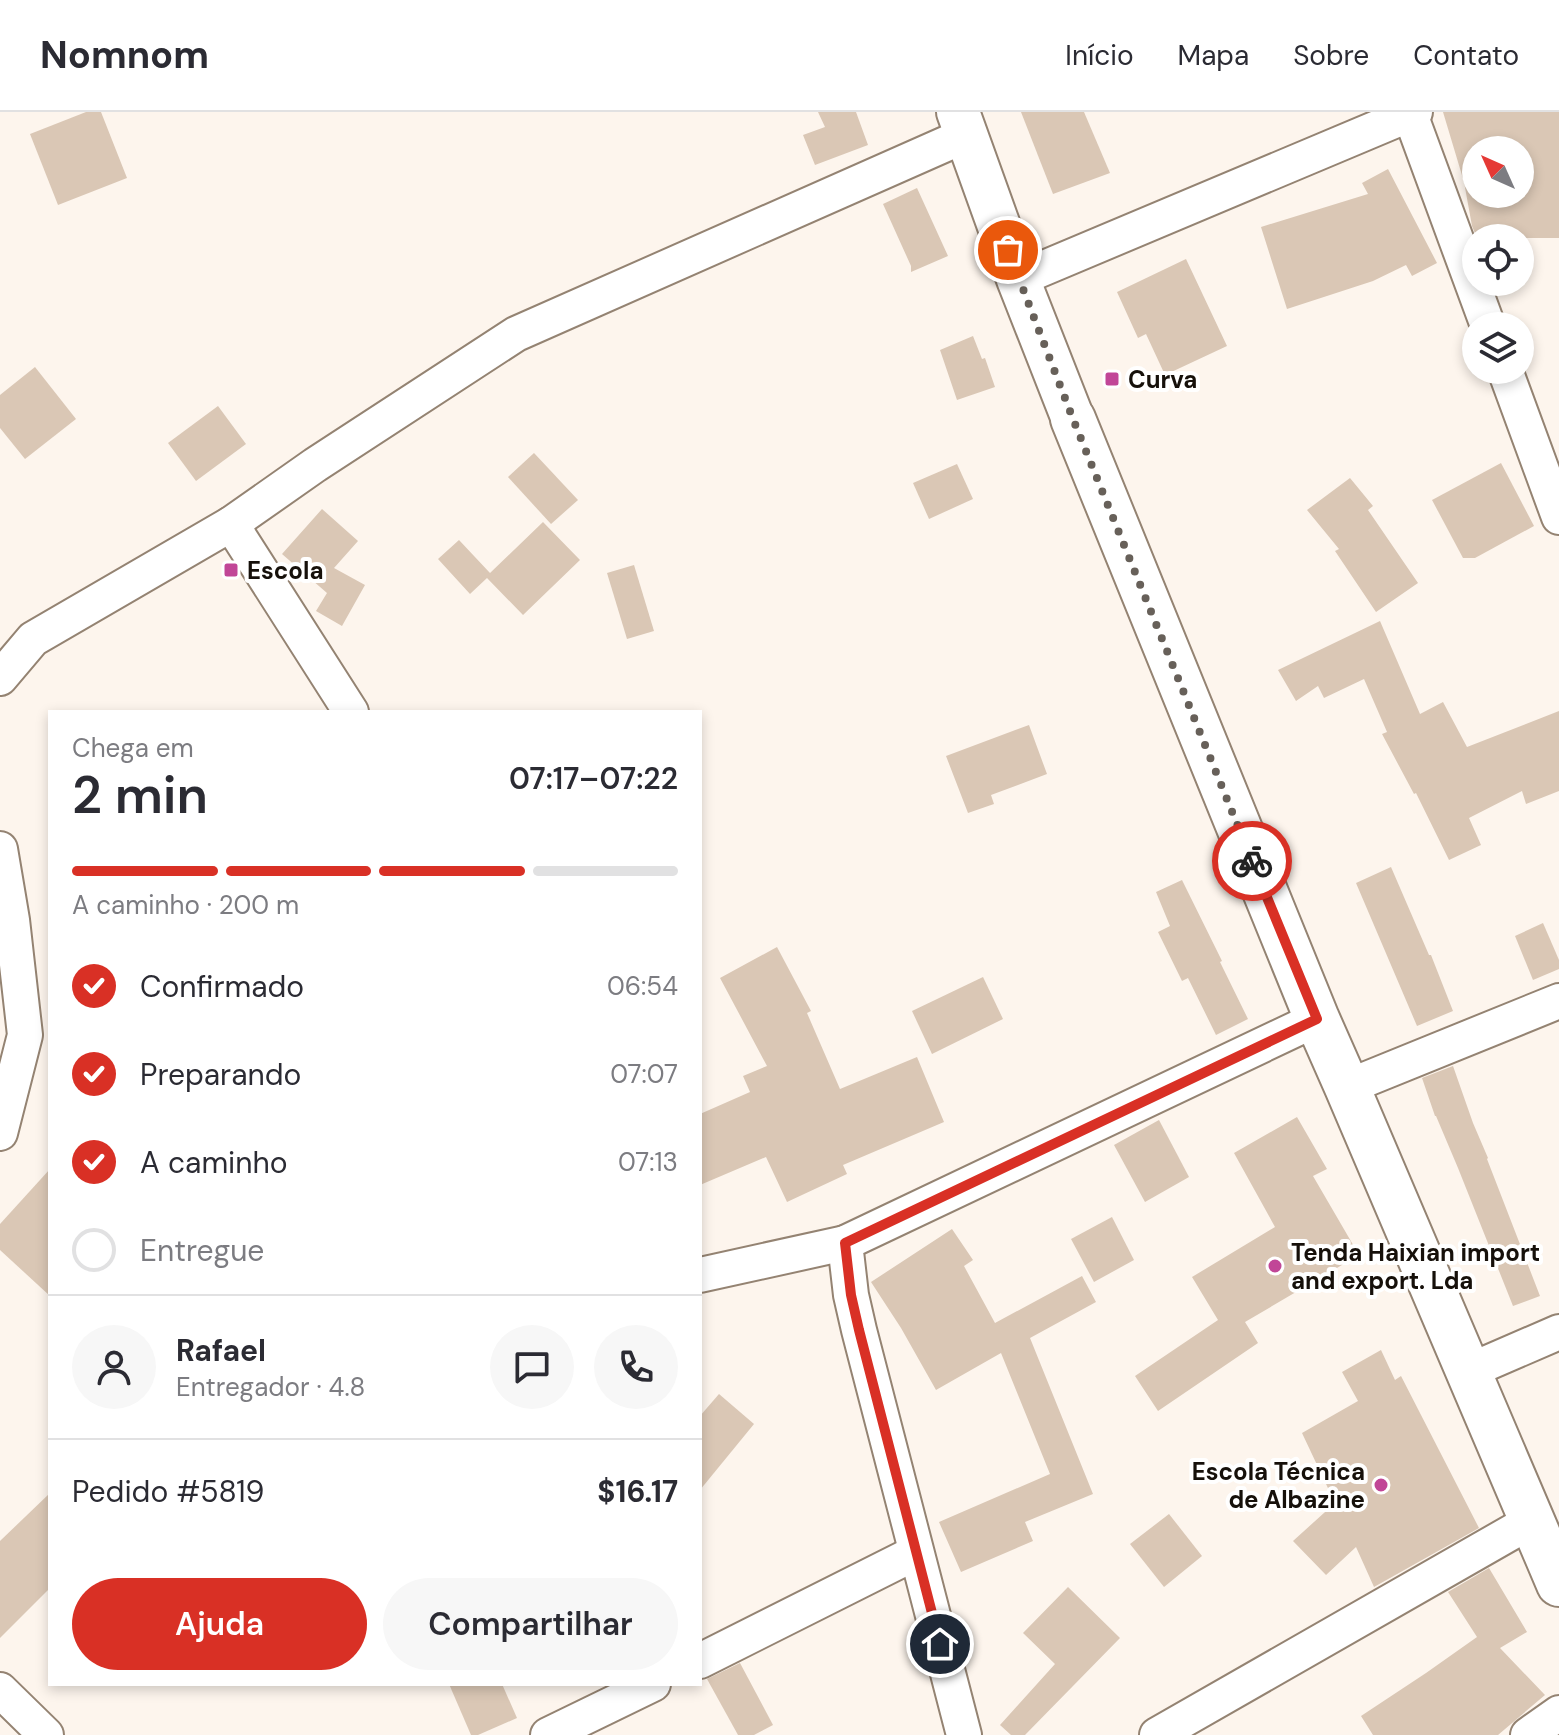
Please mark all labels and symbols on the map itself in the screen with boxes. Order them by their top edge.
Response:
north arrow [1462,136,1534,208]
pin [974,216,1042,284]
place label: Curva [1128,364,1197,395]
marker: Curva [1103,370,1121,388]
place label: Escola [247,555,323,586]
marker: Escola [222,561,240,579]
courier [1212,821,1292,901]
place label: Tenda Haixian import and export. Lda [1291,1237,1540,1296]
marker: Tenda Haixian import and export. Lda [1266,1257,1284,1275]
place label: Escola Técnica de Albazine [1192,1456,1365,1515]
marker: Escola Técnica de Albazine [1372,1476,1390,1494]
pin [906,1610,974,1678]

